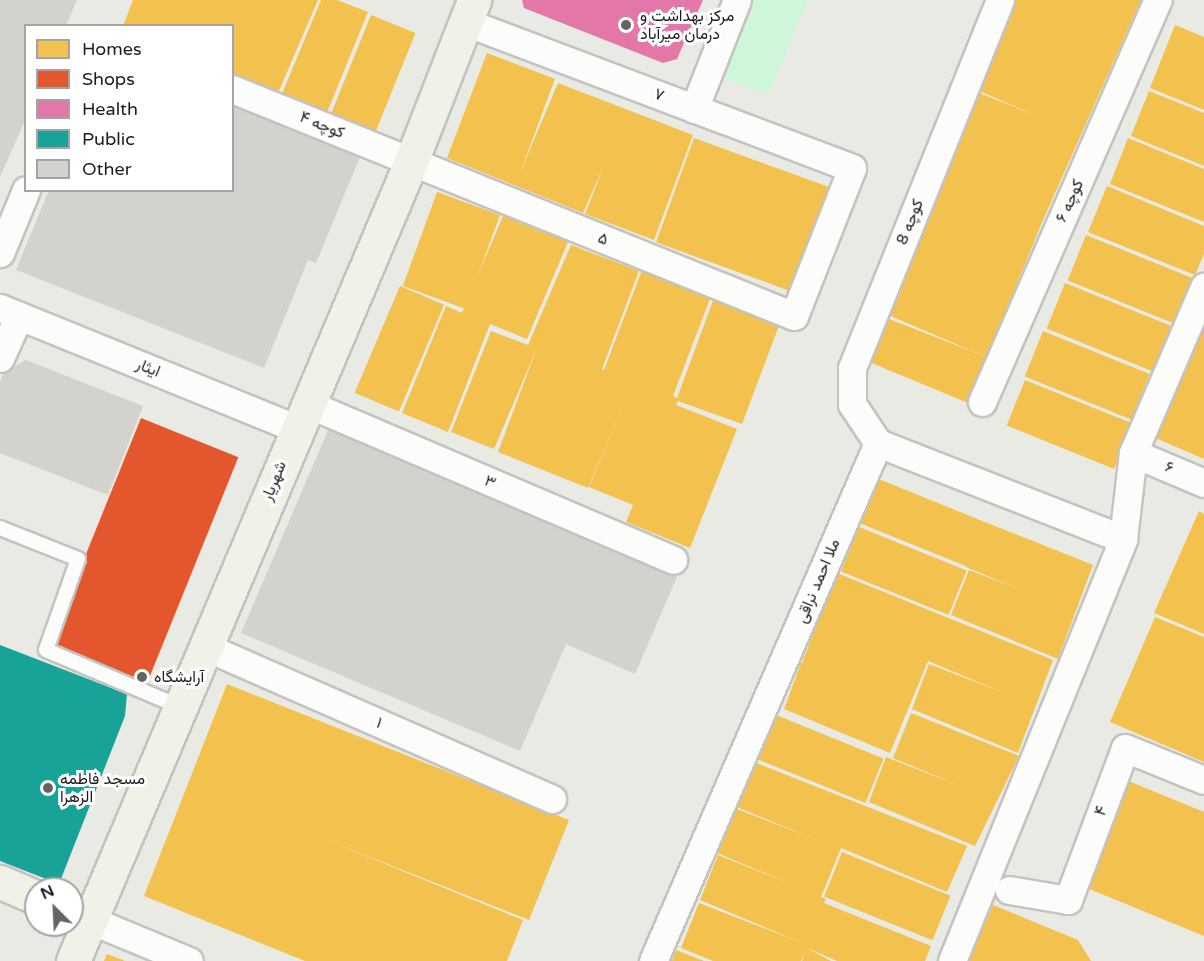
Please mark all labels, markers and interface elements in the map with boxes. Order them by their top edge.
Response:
place label: مرکز بهداشت و درمان میرآباد [640,6,734,44]
marker: مرکز بهداشت و درمان میرآباد [617,16,635,34]
legend [24,24,234,192]
text: Homes [82,38,142,60]
text: Shops [82,68,135,90]
street label: ۷ [651,84,667,106]
text: Health [82,98,138,120]
street label: کوچه ۴ [297,107,347,143]
text: Public [82,128,135,150]
text: Other [82,158,132,180]
street label: کوچه ۶ [1052,176,1088,226]
street label: کوچه 8 [892,196,928,248]
street label: ۵ [595,228,611,250]
street label: ایثار [133,355,163,381]
street label: شهریار [257,458,291,504]
street label: ۶ [1162,458,1176,478]
street label: ۳ [481,471,499,493]
street label: ملا احمد نراقی [792,536,844,626]
place label: آرایشگاه [154,667,204,687]
marker: آرایشگاه [135,670,149,684]
street label: ۱ [373,713,385,733]
place label: مسجد فاطمه الزهرا [60,769,145,807]
marker: مسجد فاطمه الزهرا [41,781,55,795]
street label: ۴ [1090,803,1112,819]
north arrow [24,877,84,937]
text: N [38,881,57,904]

